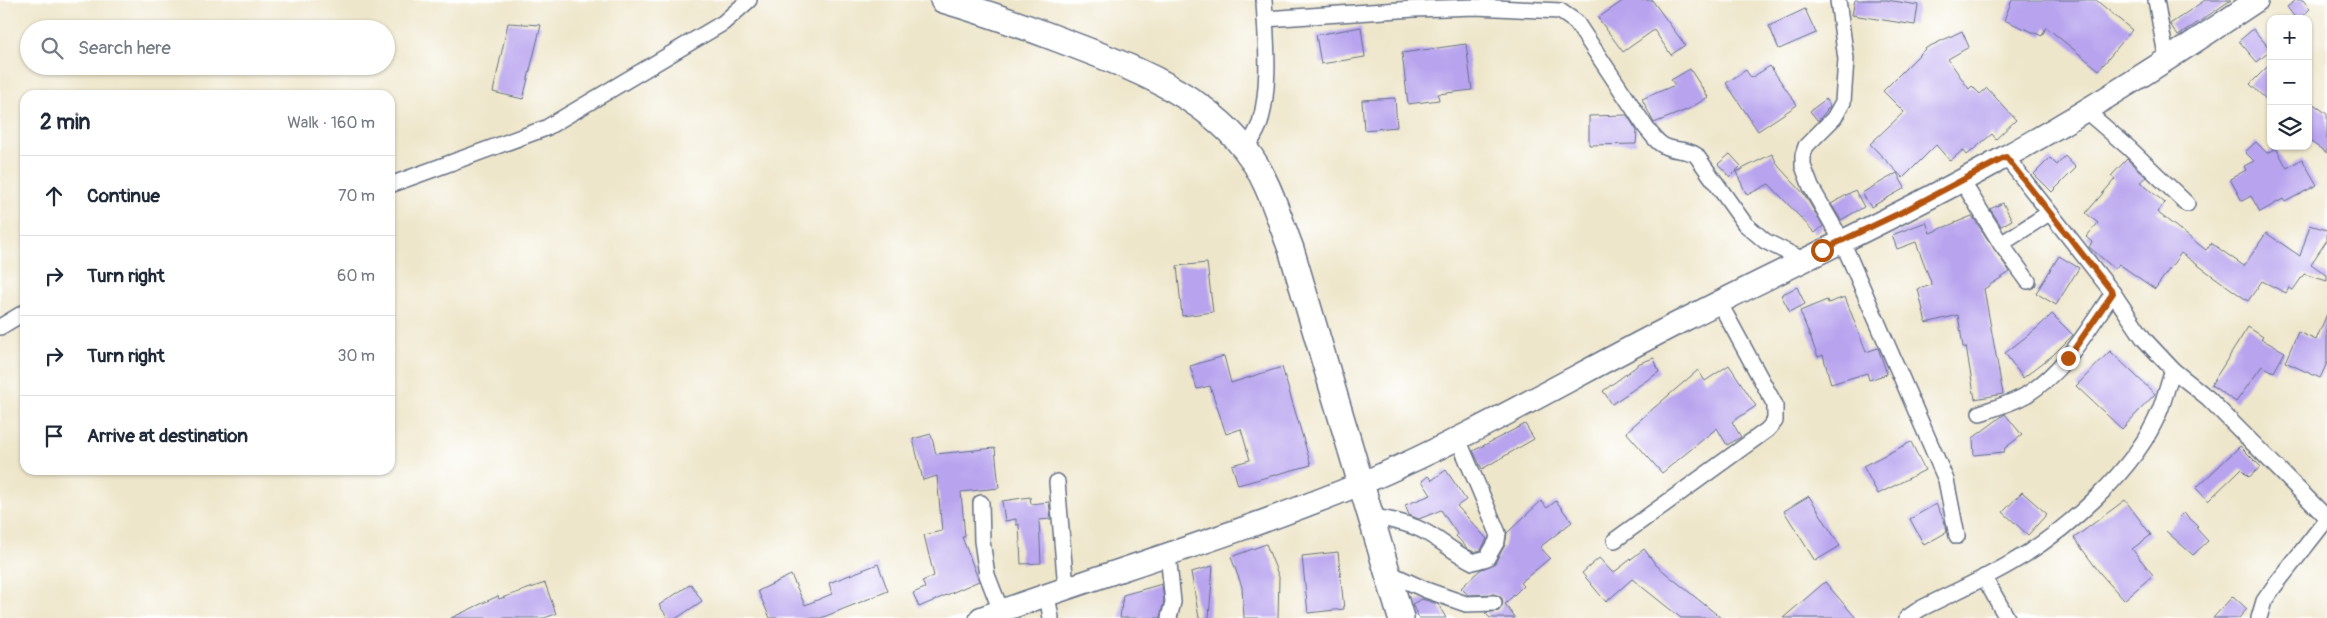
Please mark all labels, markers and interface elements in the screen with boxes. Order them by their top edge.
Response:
map controls [2267,15,2312,150]
button: + [2267,15,2312,60]
search box [20,20,395,75]
icon: search [38,34,66,62]
text: Search here [78,36,171,60]
button: − [2267,60,2312,105]
button: layers [2267,105,2312,150]
text: 2 min [40,109,90,136]
text: Walk · 160 m [287,113,375,133]
icon: ahead [40,182,68,210]
text: Continue [87,184,160,208]
text: 70 m [338,186,375,206]
route start [1811,239,1834,262]
icon: right [40,262,68,290]
text: Turn right [87,264,165,288]
text: 60 m [337,266,375,286]
icon: right [40,342,68,370]
text: Turn right [87,344,165,368]
text: 30 m [337,346,375,366]
route end [2057,347,2080,370]
icon: arrive [40,422,68,450]
text: Arrive at destination [87,424,248,448]

